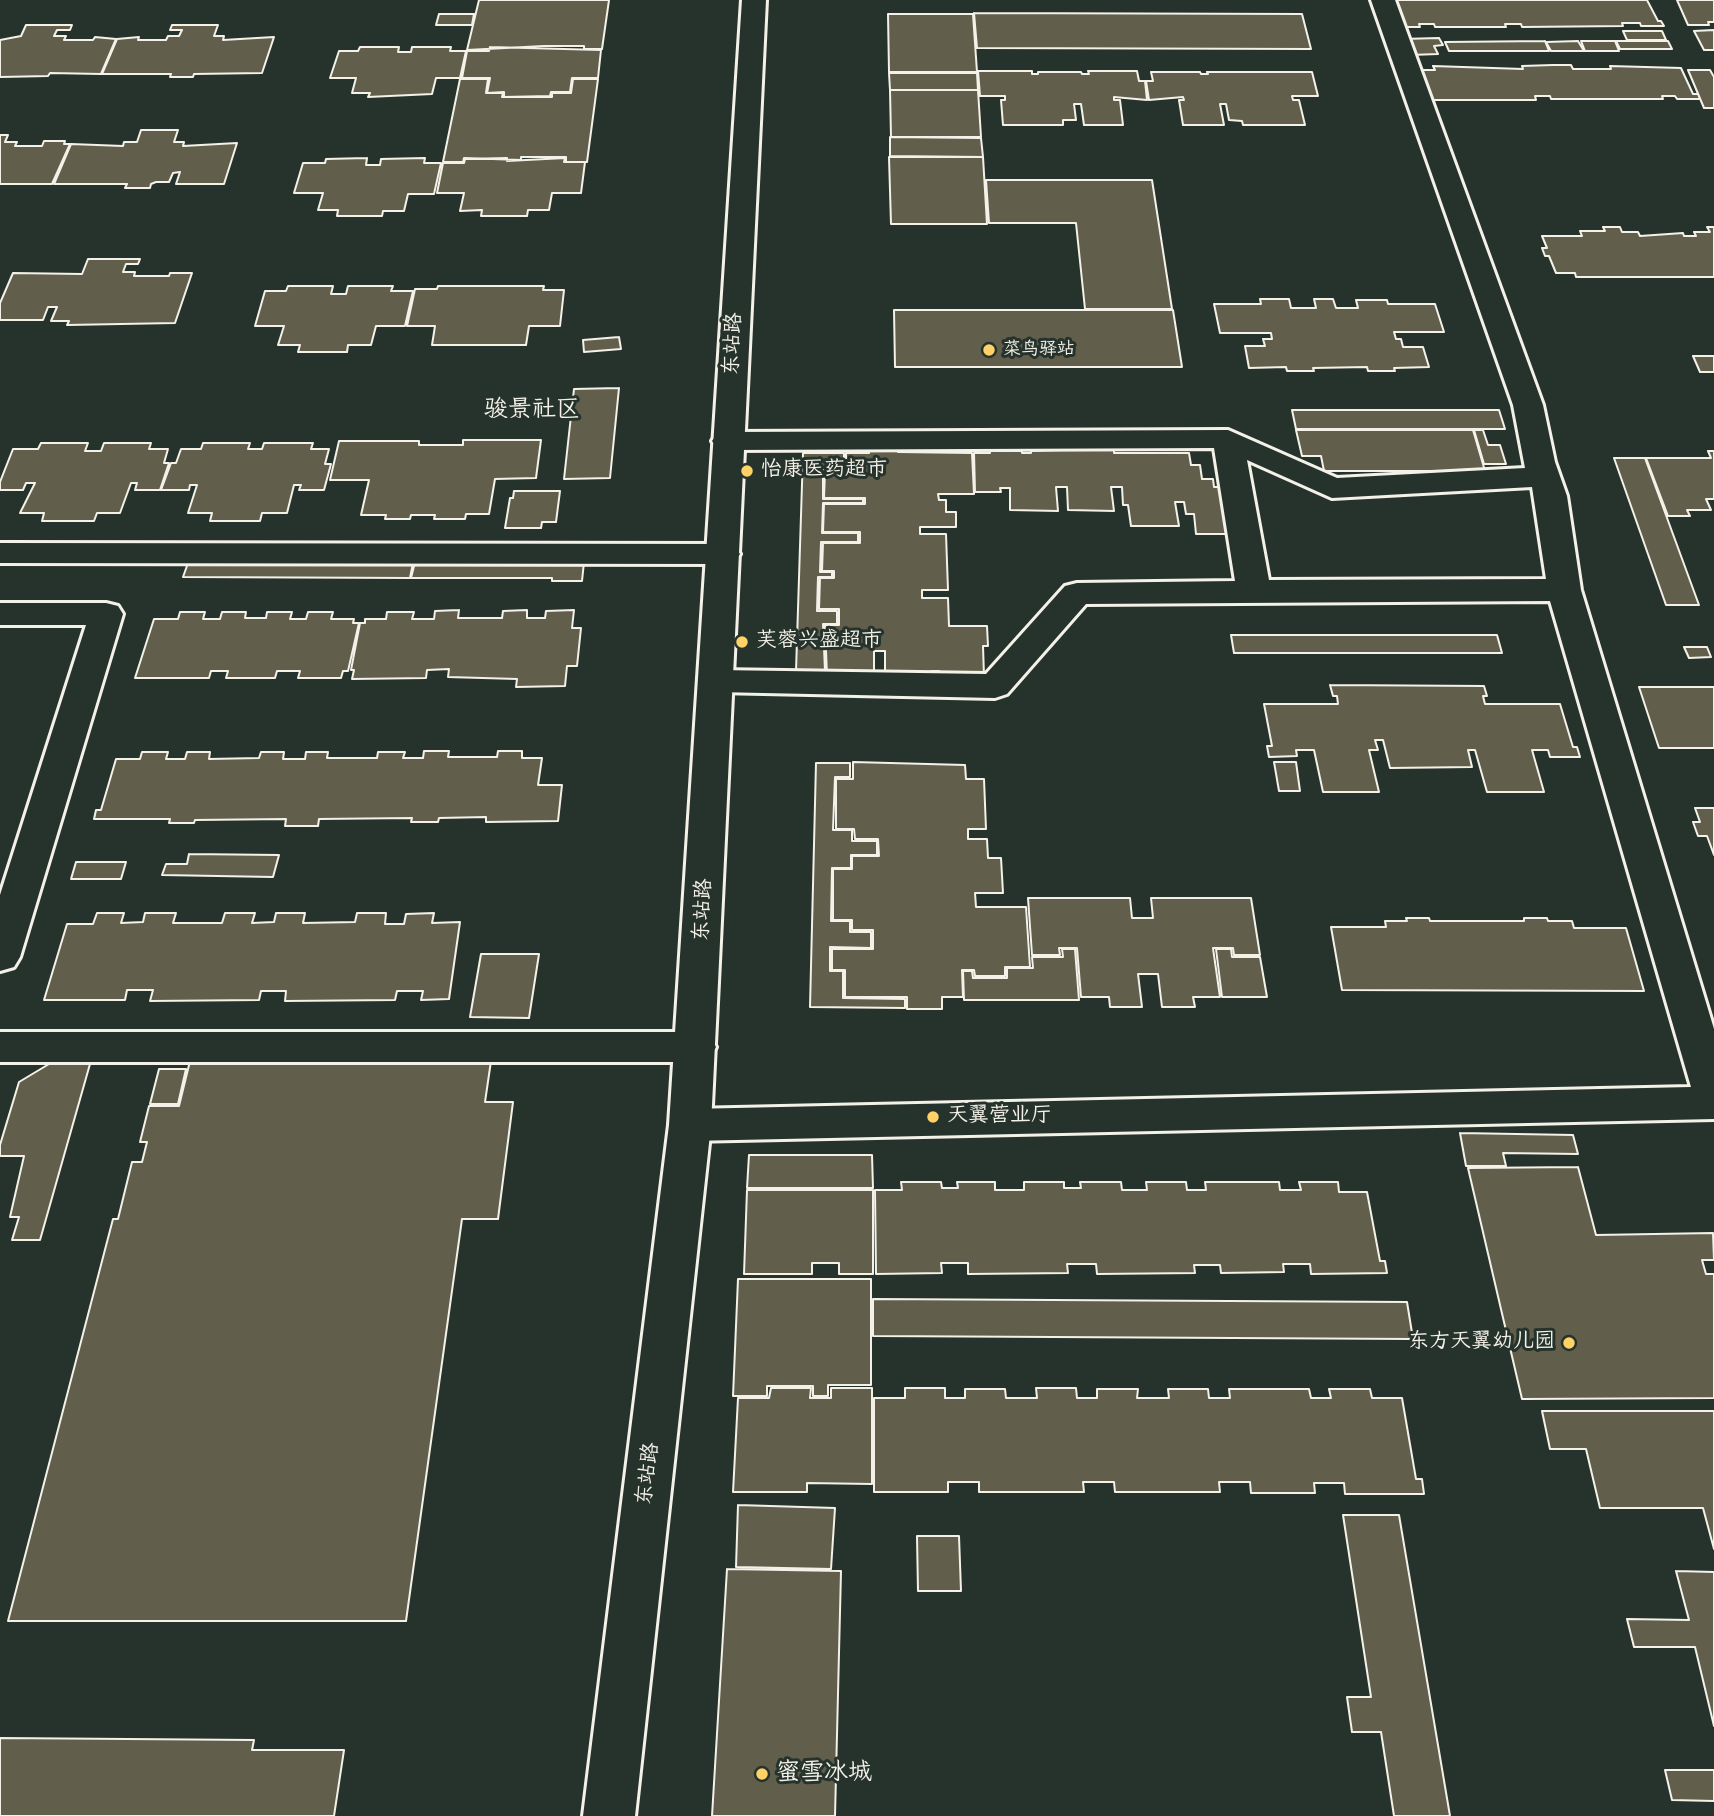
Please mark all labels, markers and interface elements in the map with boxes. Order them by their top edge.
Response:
street label: 东站路 [720,312,748,376]
place label: 菜鸟驿站 [1003,339,1075,361]
marker: 菜鸟驿站 [981,342,997,358]
district label: 骏景社区 [484,397,580,425]
place label: 怡康医药超市 [761,458,887,484]
marker: 怡康医药超市 [739,463,755,479]
place label: 芙蓉兴盛超市 [756,629,882,655]
marker: 芙蓉兴盛超市 [734,634,750,650]
street label: 东站路 [690,878,718,942]
place label: 天翼营业厅 [947,1104,1052,1130]
marker: 天翼营业厅 [925,1109,941,1125]
place label: 东方天翼幼儿园 [1408,1330,1555,1356]
marker: 东方天翼幼儿园 [1561,1335,1577,1351]
street label: 东站路 [633,1441,665,1507]
place label: 蜜雪冰城 [776,1760,872,1788]
marker: 蜜雪冰城 [754,1766,770,1782]

